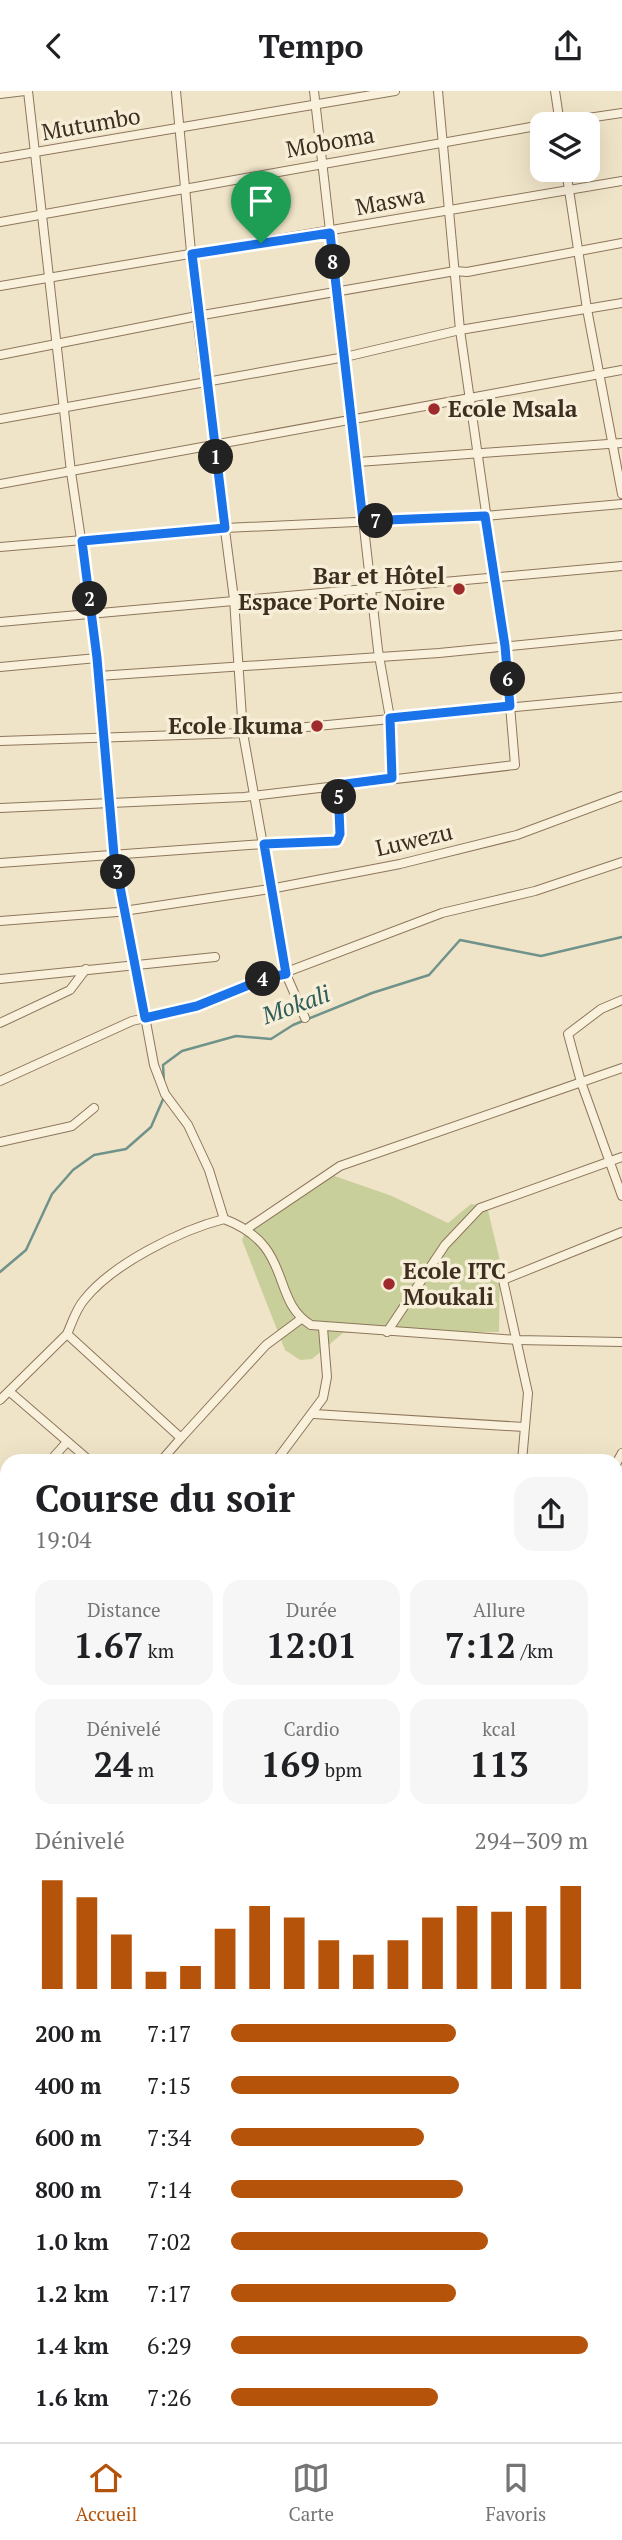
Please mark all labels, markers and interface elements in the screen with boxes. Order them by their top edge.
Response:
text: Tempo [259,25,363,67]
icon: back [35,27,73,65]
icon: share [549,27,587,65]
street label: Mutumbo [39,100,143,147]
map controls [530,112,600,182]
button: layers [530,112,600,182]
street label: Moboma [283,118,377,165]
pin [231,171,291,243]
street label: Maswa [353,179,428,222]
icon: arrive [242,182,280,220]
pin: 8 [316,245,350,279]
text: 8 [327,249,338,274]
place label: Ecole Msala [448,393,578,424]
marker: Ecole Msala [426,401,442,417]
pin: 1 [198,439,234,475]
text: 1 [210,444,221,469]
pin: 7 [358,503,394,539]
text: 7 [370,508,381,533]
place label: Bar et Hôtel Espace Porte Noire [238,560,445,617]
pin: 2 [72,581,108,617]
marker: Bar et Hôtel Espace Porte Noire [451,581,467,597]
text: 2 [84,586,95,611]
pin: 6 [490,661,526,697]
text: 6 [502,666,513,691]
place label: Ecole Ikuma [168,710,303,741]
marker: Ecole Ikuma [309,718,325,734]
pin: 5 [322,779,356,815]
text: 5 [333,784,344,809]
street label: Luwezu [372,816,455,863]
pin: 3 [100,855,136,889]
text: 3 [112,859,123,884]
pin: 4 [246,961,280,997]
text: 4 [257,966,268,991]
water label: Mokali [256,977,334,1031]
place label: Ecole ITC Moukali [403,1255,506,1312]
marker: Ecole ITC Moukali [381,1276,397,1292]
text: Course du soir [35,1473,295,1523]
button: share [514,1477,588,1551]
text: 19:04 [35,1524,92,1555]
text: Distance [87,1597,161,1622]
text: Durée [286,1597,337,1622]
text: Allure [473,1597,525,1622]
text: 1.67 [74,1622,143,1668]
text: 12:01 [266,1622,357,1668]
text: 7:12 [445,1622,516,1668]
text: km [143,1638,174,1663]
text: /km [516,1638,554,1663]
text: Dénivelé [87,1716,161,1741]
text: Cardio [284,1716,339,1741]
text: kcal [482,1716,516,1741]
text: 24 [94,1741,133,1787]
text: 169 [261,1741,320,1787]
text: 113 [470,1741,529,1787]
text: m [133,1757,154,1782]
text: bpm [320,1757,362,1782]
text: Dénivelé [35,1825,125,1856]
text: 294–309 m [475,1825,588,1856]
text: 200 m [35,2018,101,2049]
text: 7:17 [147,2018,191,2049]
text: 400 m [35,2070,101,2101]
text: 7:15 [147,2070,191,2101]
text: 600 m [35,2122,101,2153]
text: 7:34 [147,2122,191,2153]
text: 800 m [35,2174,101,2205]
text: 7:14 [147,2174,191,2205]
text: 1.0 km [35,2226,109,2257]
text: 7:02 [147,2226,191,2257]
text: 1.2 km [35,2278,109,2309]
text: 7:17 [147,2278,191,2309]
text: 1.4 km [35,2330,109,2361]
text: 6:29 [147,2330,191,2361]
text: 1.6 km [35,2382,109,2413]
text: 7:26 [147,2382,191,2413]
tab: Accueil [76,2459,137,2526]
tab: Carte [288,2459,334,2526]
tab: Favoris [485,2459,546,2526]

